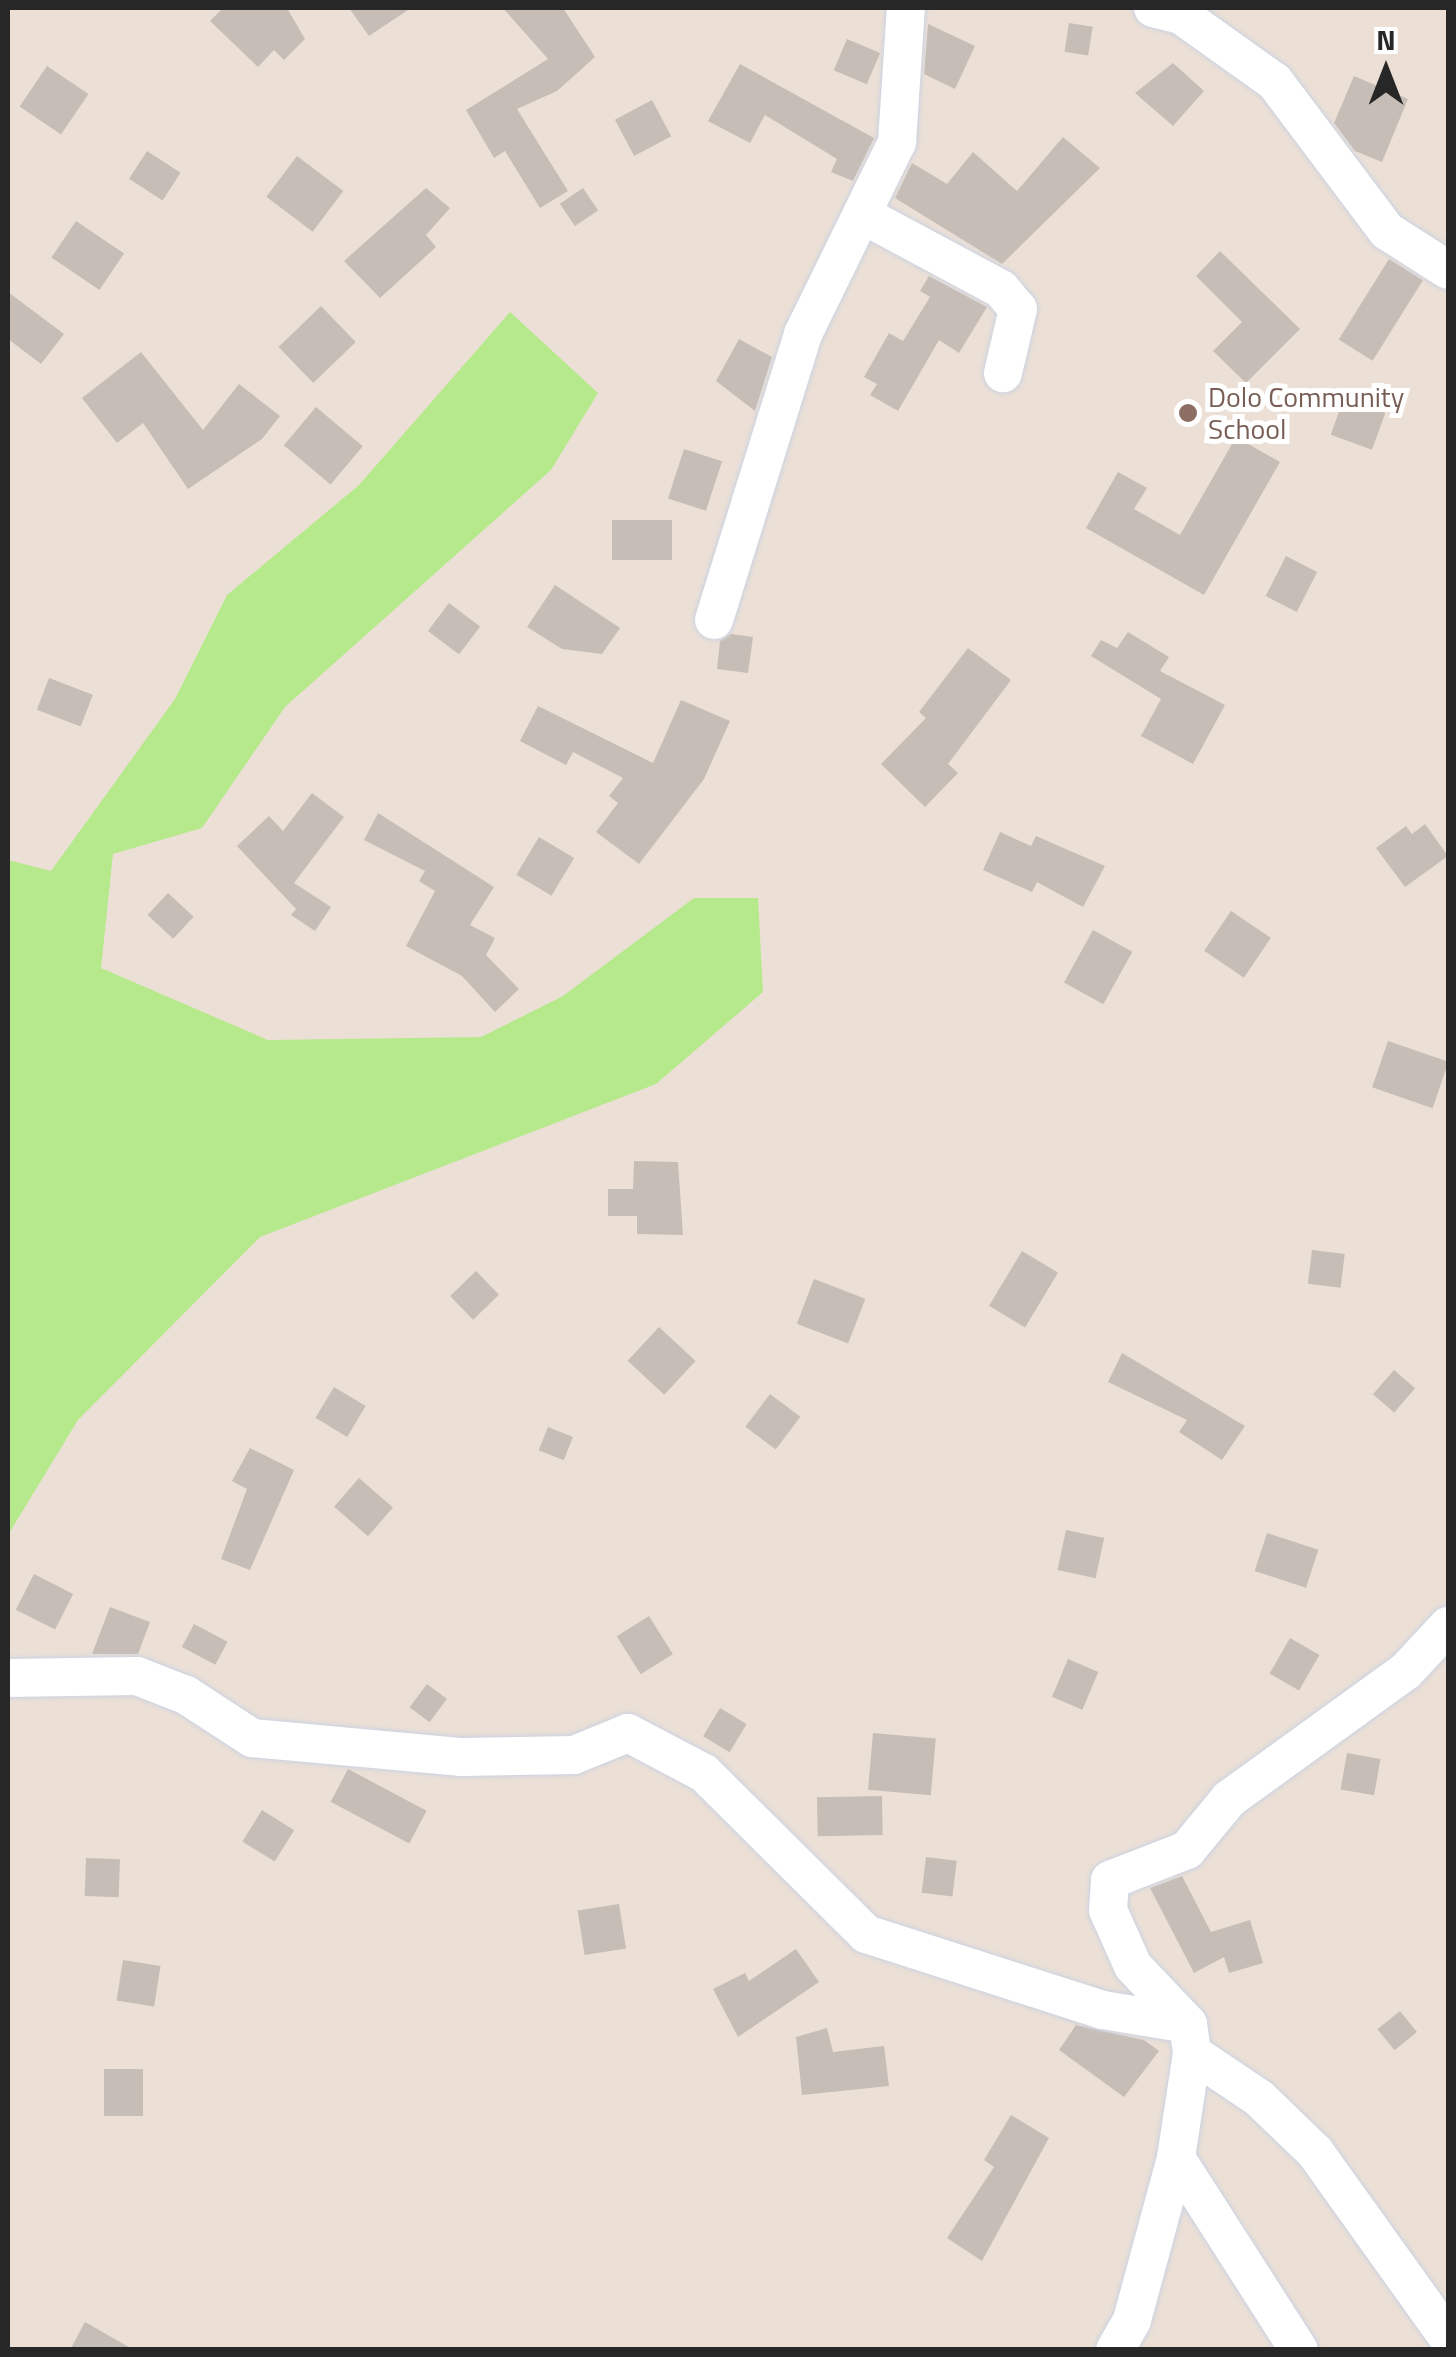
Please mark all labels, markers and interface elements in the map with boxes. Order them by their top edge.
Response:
text: N [1376,18,1396,61]
north arrow [1336,20,1436,120]
place label: Dolo Community School [1208,380,1404,446]
marker: Dolo Community School [1177,402,1199,424]

